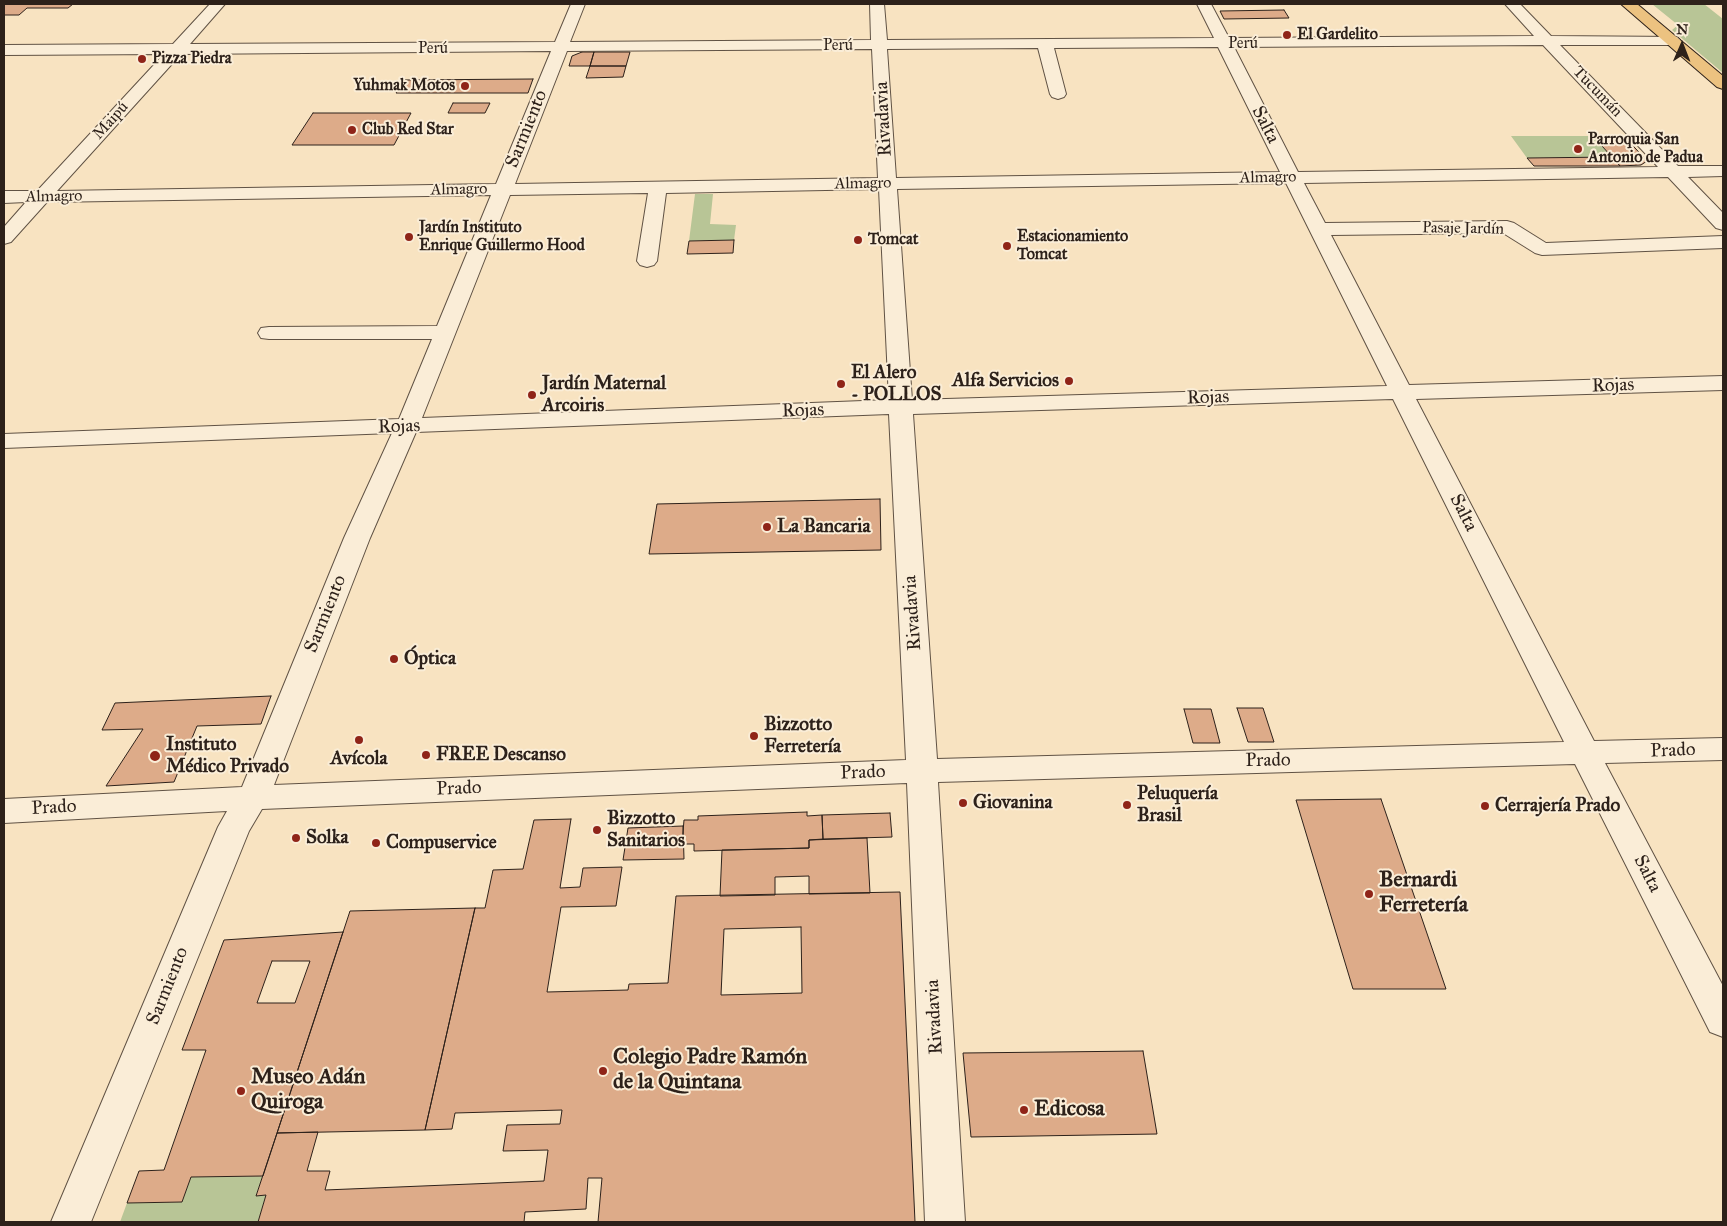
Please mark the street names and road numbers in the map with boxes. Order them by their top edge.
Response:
street label: Perú [1228,34,1258,54]
street label: Perú [823,36,853,56]
street label: Perú [418,39,448,59]
street label: Tucumán [1568,63,1626,121]
street label: Rivadavia [871,81,897,157]
street label: Sarmiento [501,87,553,171]
street label: Maipú [89,98,133,144]
street label: Salta [1246,103,1284,147]
street label: Almagro [1239,168,1297,188]
street label: Almagro [834,174,892,194]
street label: Almagro [430,180,488,200]
street label: Almagro [25,187,83,207]
street label: Pasaje Jardín [1422,219,1504,239]
street label: Rojas [1591,374,1635,398]
street label: Rojas [1186,386,1230,410]
street label: Rojas [781,399,825,423]
street label: Rojas [377,415,421,439]
street label: Salta [1444,491,1482,535]
street label: Sarmiento [300,572,352,656]
street label: Rivadavia [899,575,927,651]
street label: Prado [1650,739,1696,763]
street label: Prado [1245,749,1291,773]
street label: Prado [840,761,886,785]
street label: Prado [436,777,482,801]
street label: Prado [31,795,77,821]
street label: Salta [1628,852,1666,896]
street label: Sarmiento [142,944,194,1028]
street label: Rivadavia [922,979,948,1055]

